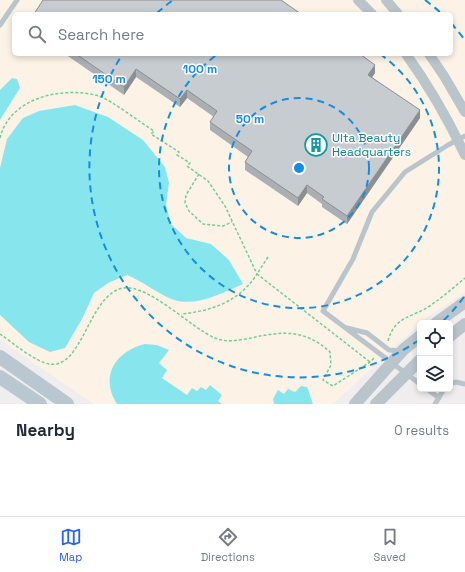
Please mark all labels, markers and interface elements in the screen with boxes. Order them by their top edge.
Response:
search box [12,12,453,56]
icon: search [26,23,48,45]
text: Search here [58,25,144,44]
text: 100 m [183,61,217,77]
text: 150 m [92,71,126,87]
text: 50 m [236,111,264,127]
place label: Ulta Beauty Headquarters [332,130,411,160]
building icon: Ulta Beauty Headquarters [303,132,329,158]
centre of rings [292,161,306,175]
map controls [417,320,453,392]
button: locate [417,320,453,356]
button: layers [417,356,453,392]
text: Nearby [16,419,75,441]
text: 0 results [394,422,449,439]
tab: Map [59,526,82,564]
tab: Directions [201,526,255,564]
tab: Saved [374,526,406,564]

